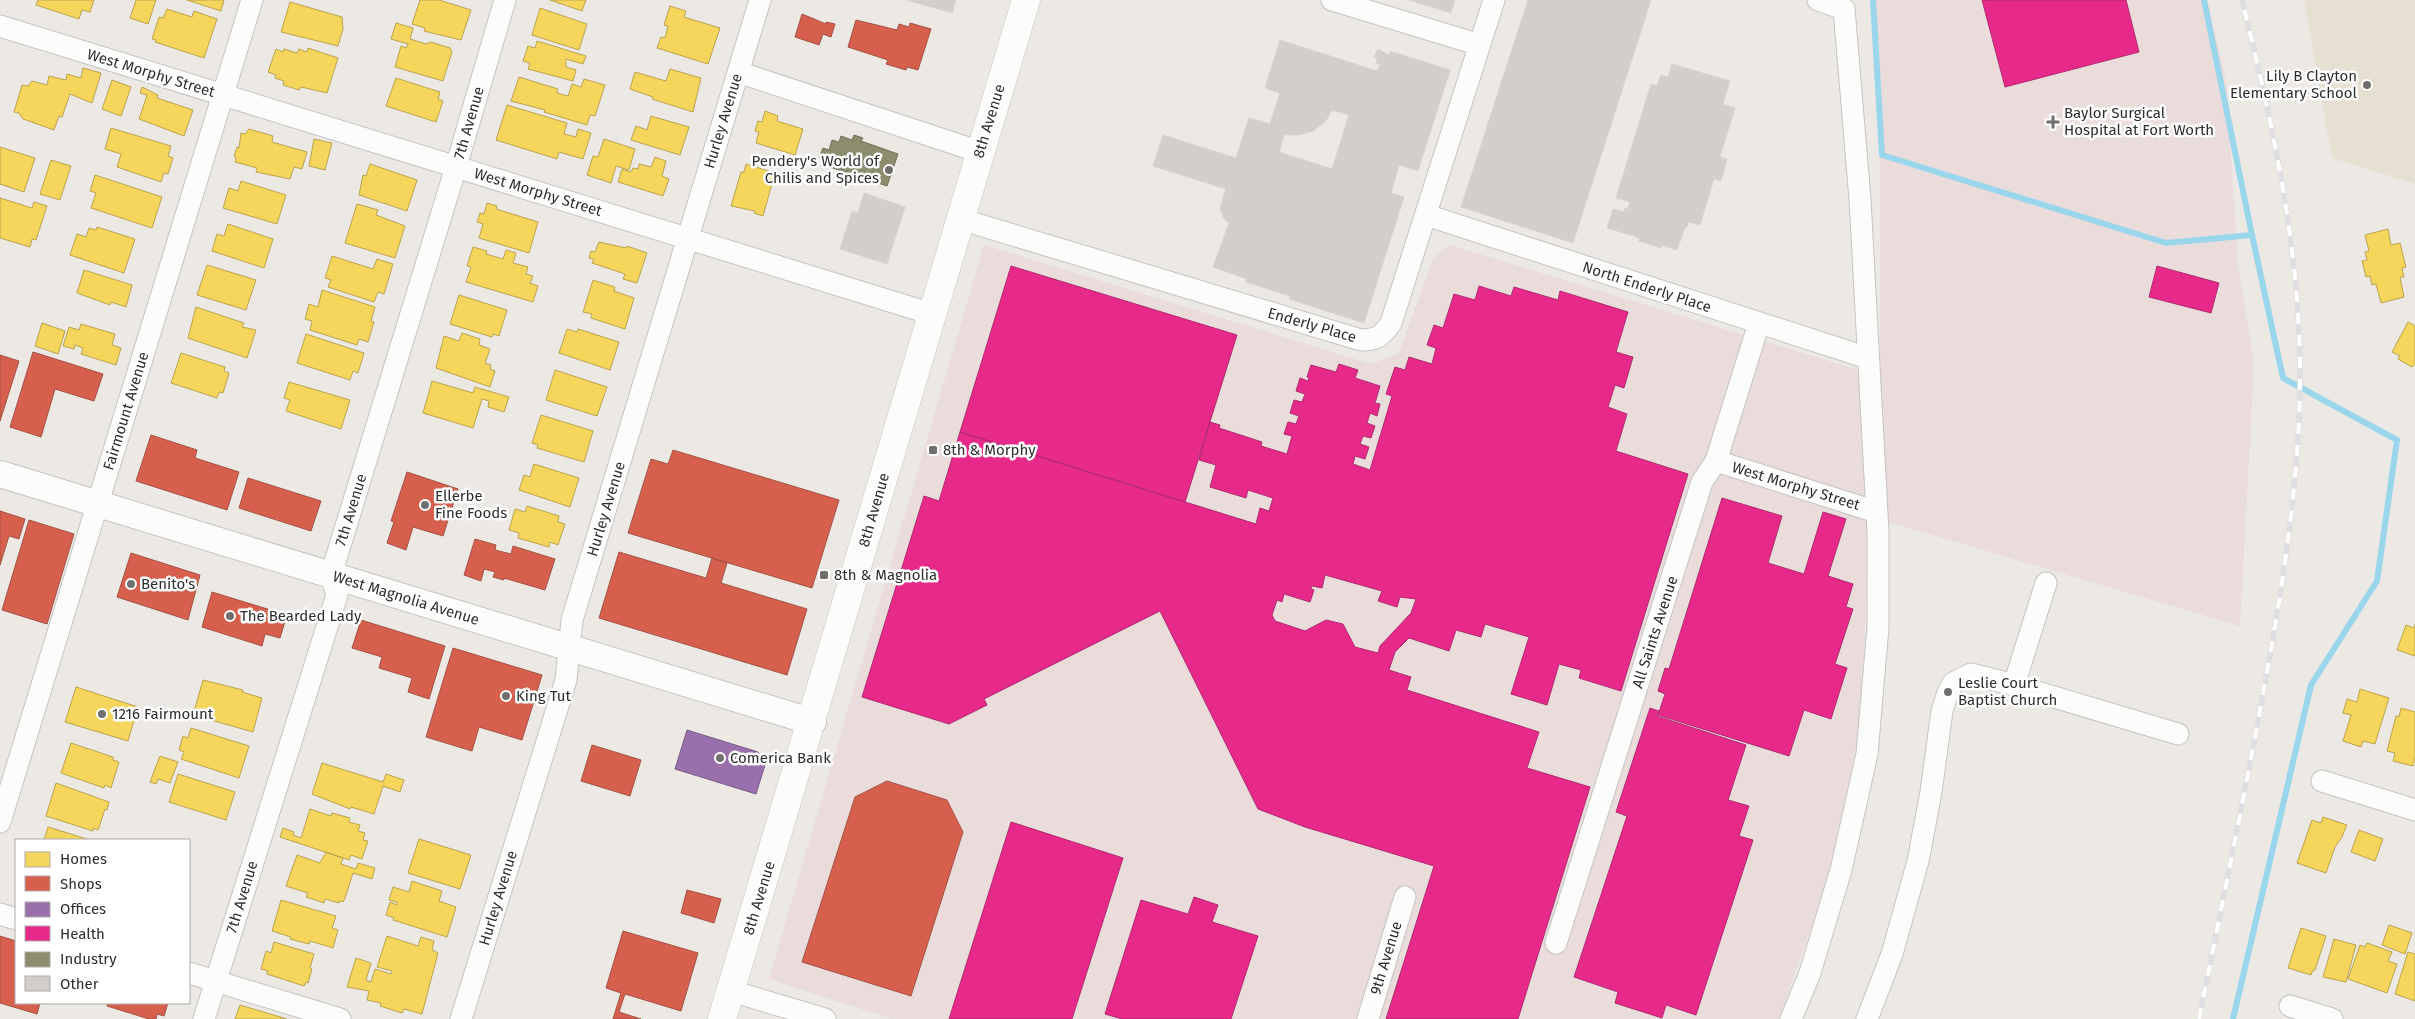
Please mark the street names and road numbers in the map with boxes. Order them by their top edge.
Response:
street label: West Morphy Street [85,45,218,101]
street label: Hurley Avenue [700,71,746,171]
street label: 8th Avenue [969,82,1009,160]
street label: 7th Avenue [450,85,488,161]
street label: West Morphy Street [472,164,605,220]
street label: North Enderly Place [1580,258,1714,316]
street label: Enderly Place [1266,304,1358,346]
street label: Fairmount Avenue [99,350,153,472]
street label: West Morphy Street [1730,458,1863,514]
street label: Hurley Avenue [583,459,629,559]
street label: 8th Avenue [855,471,893,549]
street label: 7th Avenue [331,472,371,548]
street label: West Magnolia Avenue [331,567,481,629]
street label: All Saints Avenue [1628,574,1682,690]
street label: Hurley Avenue [475,848,521,948]
street label: 7th Avenue [222,859,262,935]
street label: 8th Avenue [739,859,779,937]
street label: 9th Avenue [1366,919,1406,997]

